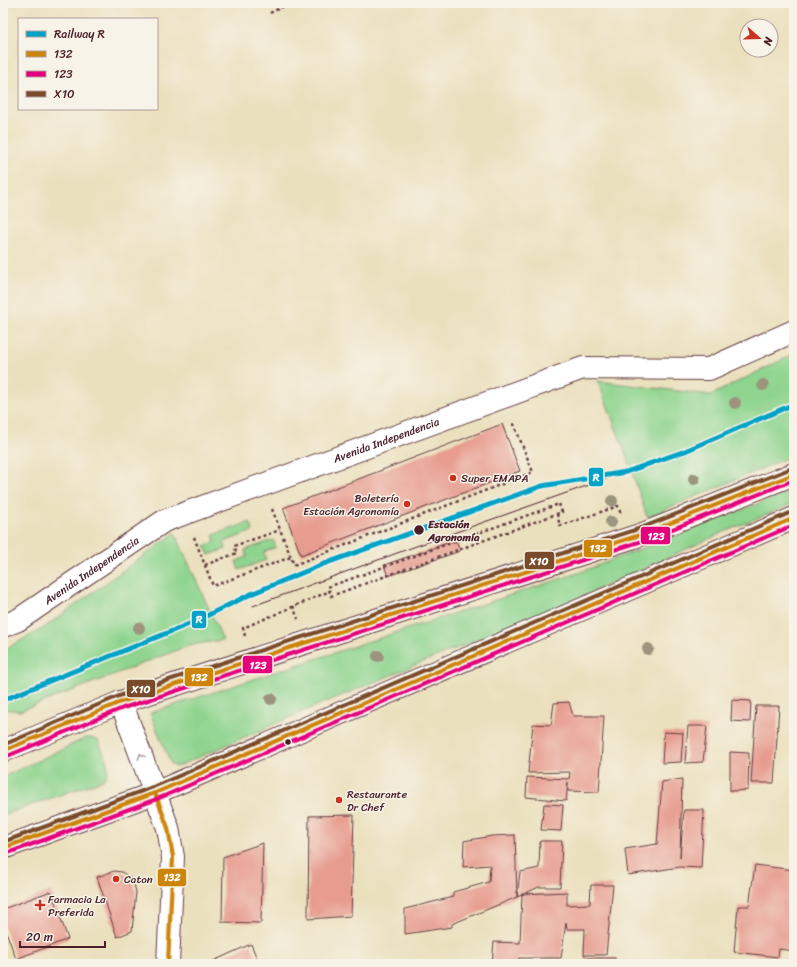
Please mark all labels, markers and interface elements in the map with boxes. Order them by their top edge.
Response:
legend [18,18,158,110]
north arrow [739,18,779,58]
text: Railway R [54,23,106,45]
text: N [758,33,779,48]
text: 132 [54,43,73,65]
text: 123 [54,63,73,85]
text: X10 [53,83,75,105]
street label: Avenida Independencia [330,412,442,468]
line badge: R [588,467,604,487]
text: R [592,468,600,487]
place label: Super EMAPA [461,469,528,488]
marker: Super EMAPA [448,473,458,483]
place label: Boletería Estación Agronomía [303,489,399,521]
marker: Boletería Estación Agronomía [402,499,412,509]
place label: Estación Agronomía [427,515,480,547]
marker: Estación Agronomía [412,523,426,537]
line badge: 123 [640,526,671,545]
text: 123 [647,527,666,546]
street label: Avenida Independencia [39,531,143,610]
line badge: 132 [583,539,613,558]
text: 132 [589,539,607,558]
line badge: X10 [524,551,555,570]
text: X10 [529,552,549,571]
line badge: R [191,610,207,629]
text: R [195,610,203,629]
line badge: 123 [242,655,273,674]
text: 123 [249,656,268,675]
line badge: 132 [184,667,214,687]
text: 132 [190,668,208,687]
line badge: X10 [126,679,156,698]
text: X10 [131,680,151,699]
unlabelled marker [283,737,293,747]
one-way arrow [138,753,146,760]
place label: Restaurante Dr Chef [347,785,407,817]
marker: Restaurante Dr Chef [334,795,344,805]
line badge: 132 [157,868,187,887]
text: 132 [163,868,181,887]
place label: Caton [124,870,153,889]
marker: Caton [111,874,121,884]
place label: Farmacia La Preferida [48,890,106,922]
marker: Farmacia La Preferida [35,900,45,910]
scale bar [20,923,105,949]
text: 20 m [26,926,53,948]

